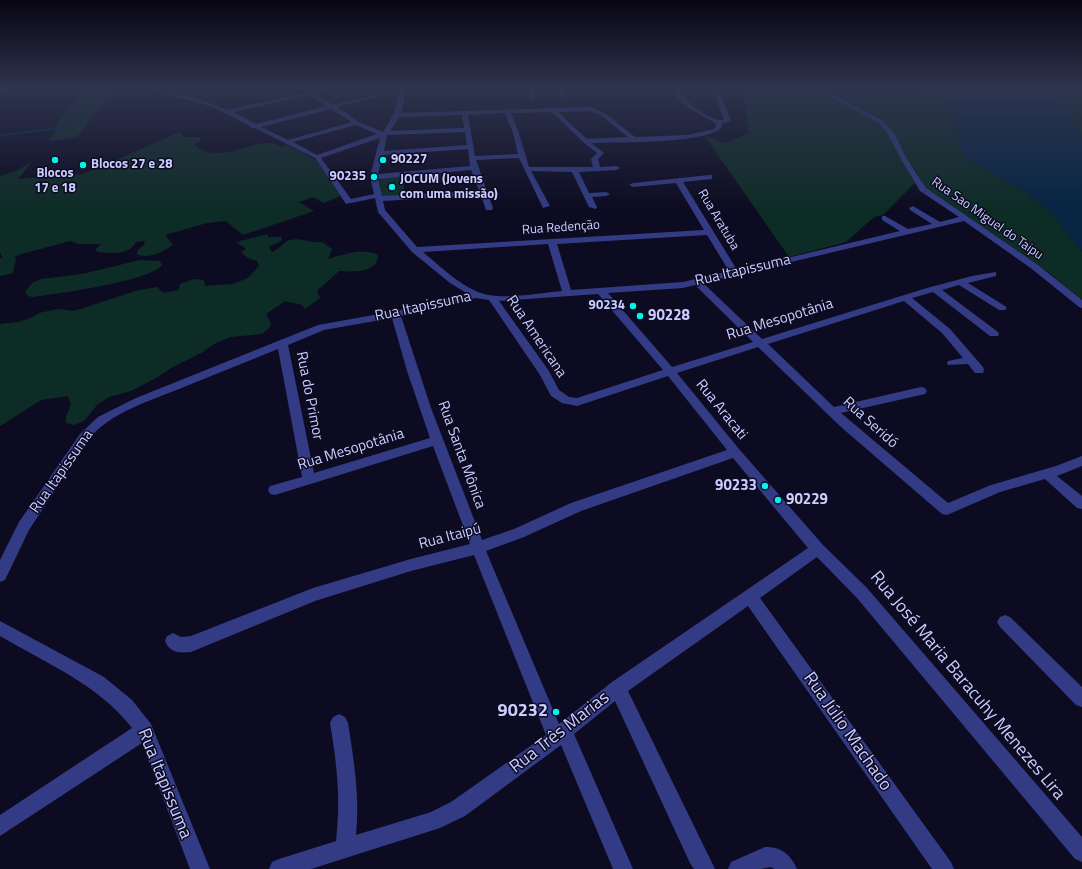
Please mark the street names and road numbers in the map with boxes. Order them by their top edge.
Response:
street label: Rua Sao Miguel do Taipu [928,175,1046,263]
street label: Rua Aratuba [694,187,742,253]
street label: Rua Redenção [521,217,601,239]
street label: Rua Itapissuma [693,251,793,291]
street label: Rua Itapissuma [373,288,473,326]
street label: Rua Americana [502,293,570,381]
street label: Rua Mesopotânia [725,295,835,345]
street label: Rua do Primor [292,350,326,442]
street label: Rua Aracati [691,376,751,444]
street label: Rua Seridó [839,394,901,452]
street label: Rua Santa Mônica [433,399,489,511]
street label: Rua Mesopotânia [296,425,406,475]
street label: Rua Itapissuma [27,427,97,517]
street label: Rua Itaipú [417,520,483,554]
street label: Rua José Maria Baracuhy Menezes Lira [865,567,1069,805]
street label: Rua Júlio Machado [798,669,896,795]
street label: Rua Três Marias [506,687,614,779]
street label: Rua Itapissuma [132,726,196,842]

